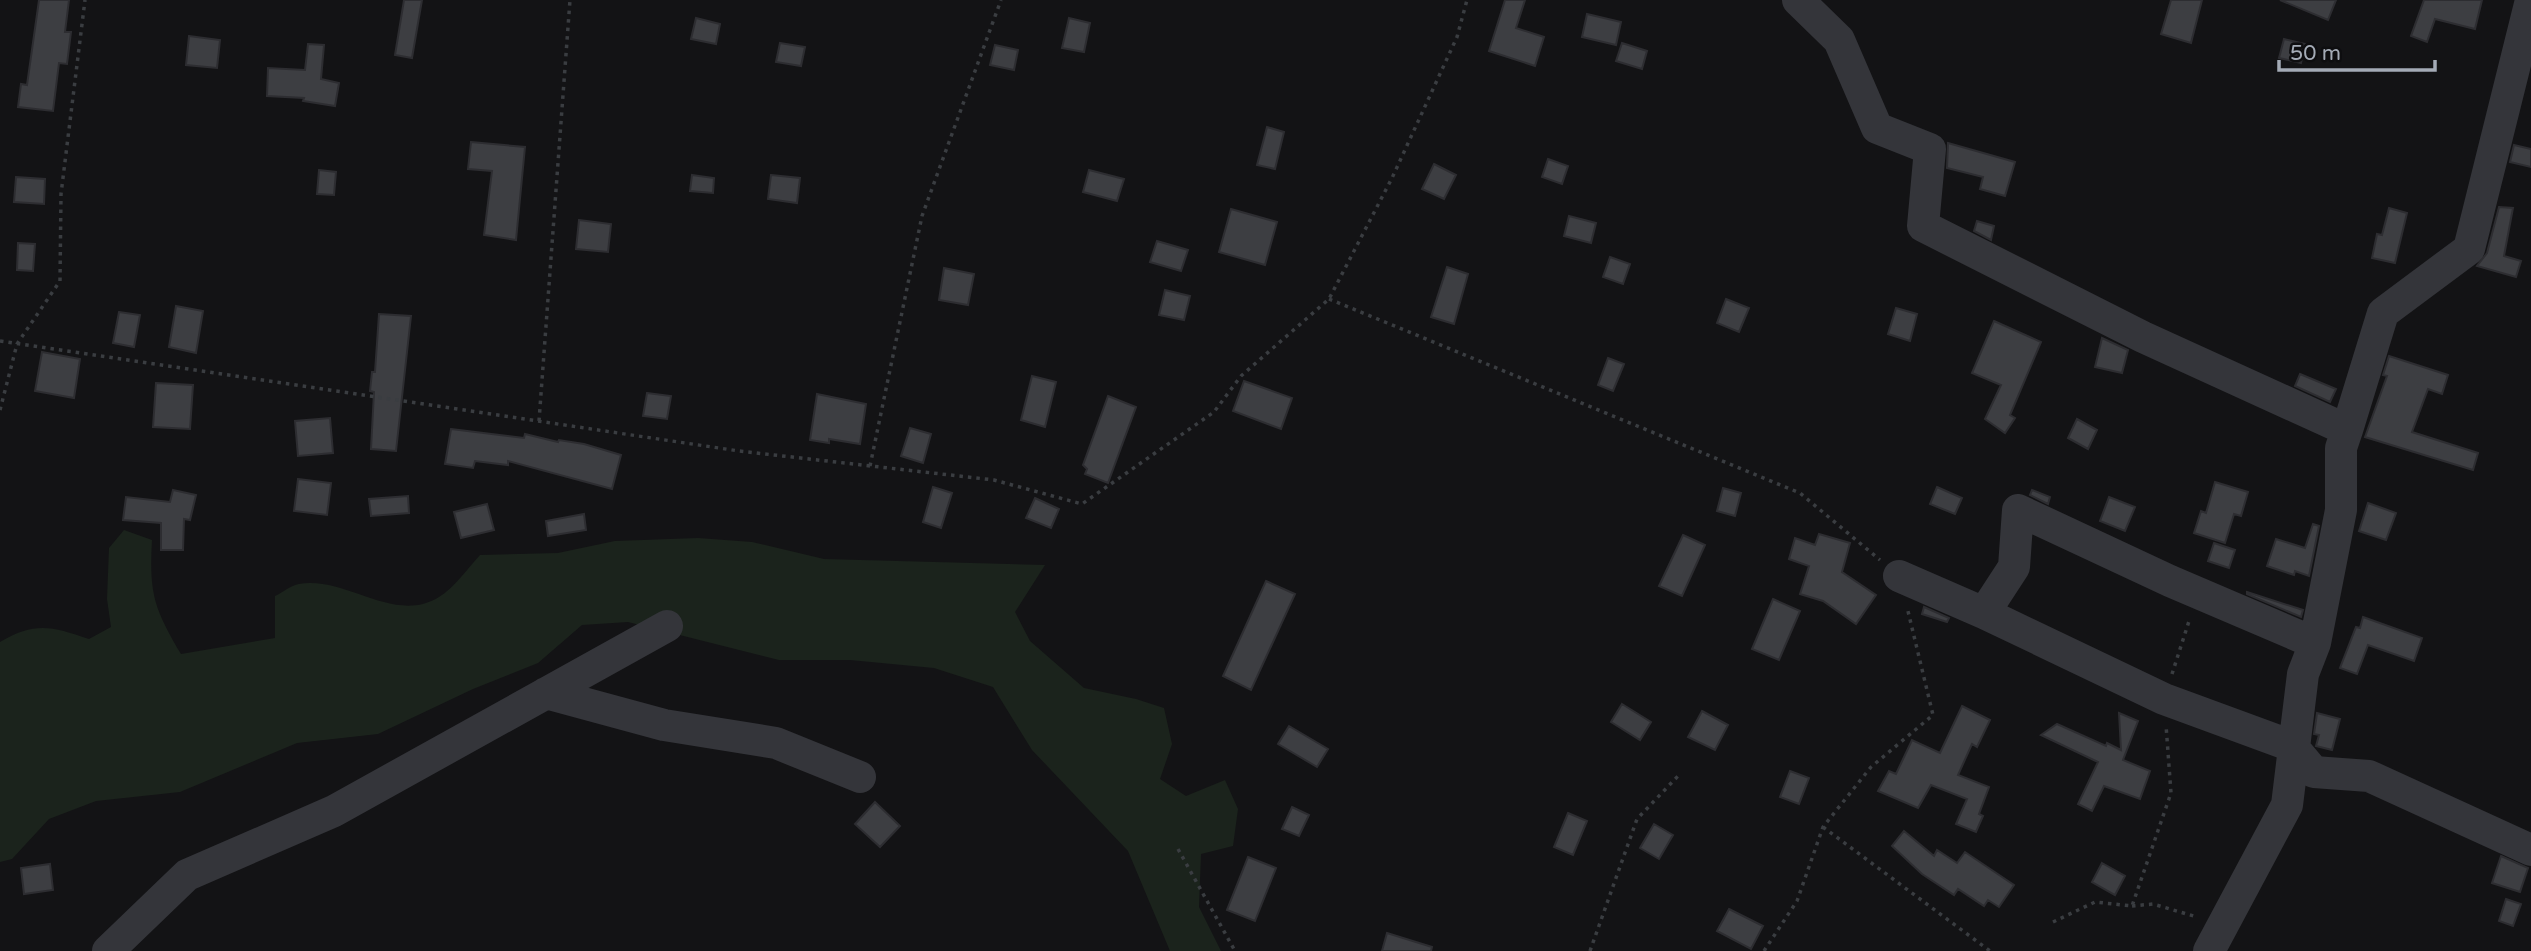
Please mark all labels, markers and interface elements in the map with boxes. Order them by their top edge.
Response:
scale bar [2279,28,2435,72]
text: 50 m [2290,41,2341,66]

